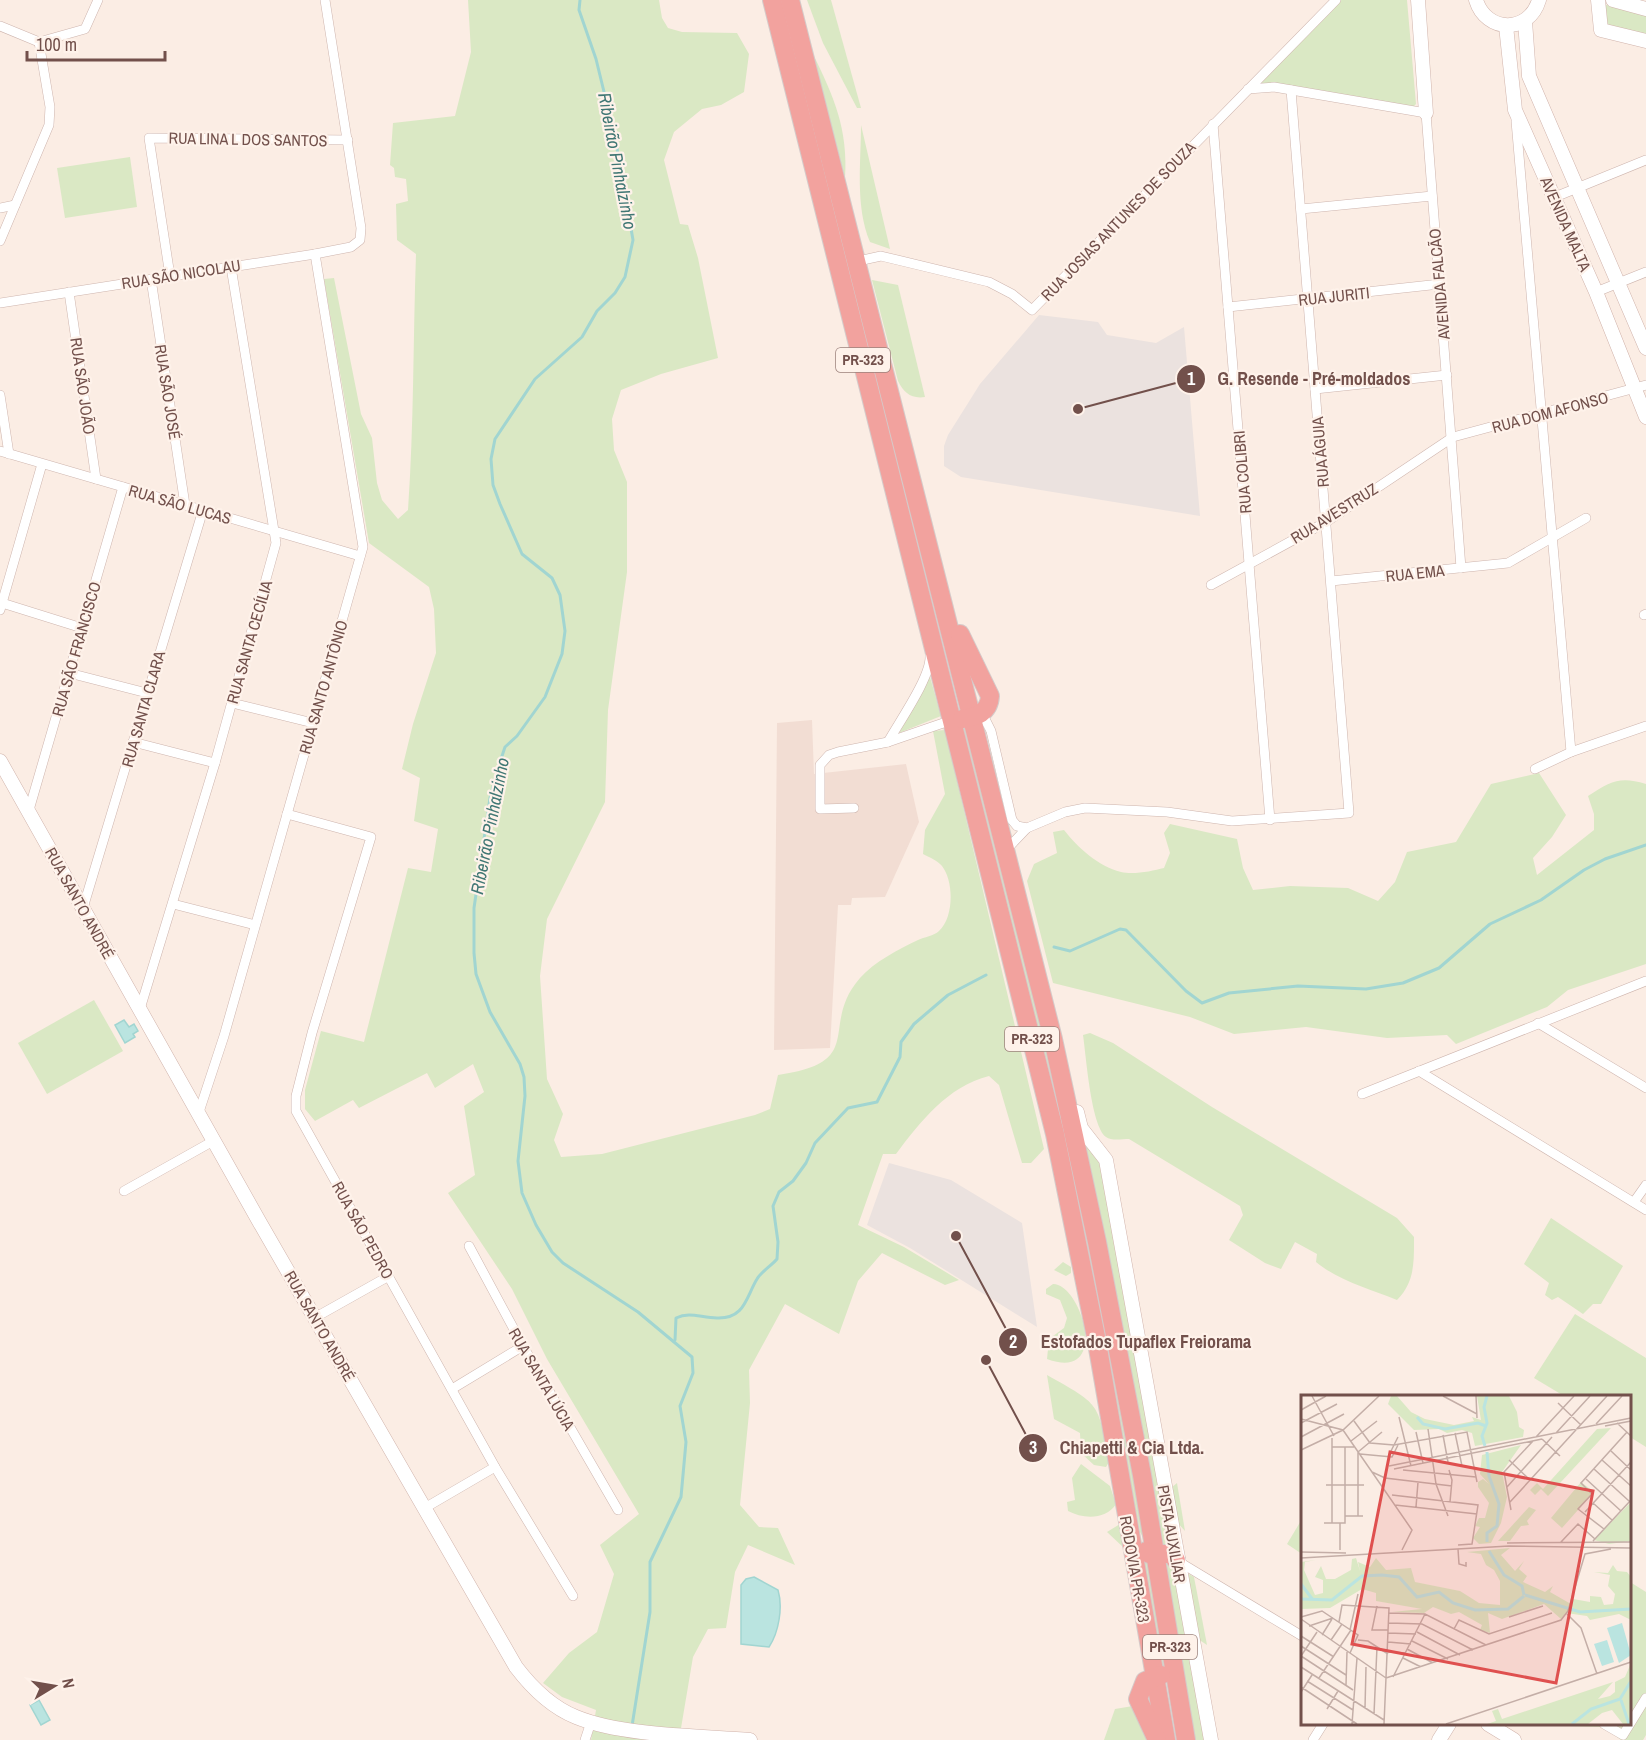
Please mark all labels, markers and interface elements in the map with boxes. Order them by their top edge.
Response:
scale bar [27,24,165,62]
text: 100 m [36,32,77,57]
water label: Ribeirão Pinhalzinho [592,90,643,231]
street label: RUA LINA L DOS SANTOS [168,127,328,151]
street label: RUA JOSIAS ANTUNES DE SOUZA [1036,136,1200,305]
street label: AVENIDA MALTA [1535,172,1597,275]
street label: AVENIDA FALCÃO [1423,228,1455,341]
street label: RUA SÃO NICOLAU [120,254,242,294]
street label: RUA JURITI [1297,281,1371,311]
street label: RUA SÃO JOÃO [65,336,101,436]
street label: RUA SÃO JOSÉ [150,343,186,441]
road number: PR-323 [836,348,890,372]
callout: G. Resende - Pré-moldados [1176,361,1423,397]
text: 1 [1187,366,1196,391]
text: G. Resende - Pré-moldados [1218,366,1410,391]
street label: RUA DOM AFONSO [1489,386,1611,438]
street label: RUA ÁGUIA [1306,416,1334,488]
street label: RUA COLIBRI [1227,430,1257,514]
street label: RUA AVESTRUZ [1286,477,1382,549]
street label: RUA SÃO LUCAS [126,479,234,529]
street label: RUA EMA [1384,559,1446,587]
street label: RUA SANTA CECÍLIA [221,578,277,706]
street label: RUA SÃO FRANCISCO [46,579,106,719]
street label: RUA SANTO ANTÔNIO [293,618,353,756]
street label: RUA SANTA CLARA [116,648,170,770]
water label: Ribeirão Pinhalzinho [464,755,515,896]
street label: RUA SANTO ANDRÉ [40,843,120,963]
road number: PR-323 [1005,1027,1059,1051]
street label: RUA SÃO PEDRO [327,1177,399,1283]
street label: RUA SANTO ANDRÉ [279,1267,361,1385]
street label: RUA SANTA LÚCIA [504,1324,580,1434]
callout: Estofados Tupaflex Freiorama [998,1324,1263,1360]
text: 2 [1009,1329,1017,1354]
text: Estofados Tupaflex Freiorama [1041,1329,1252,1354]
inset map [1301,1395,1631,1725]
callout: Chiapetti & Cia Ltda. [1018,1430,1216,1466]
text: 3 [1029,1435,1037,1460]
text: Chiapetti & Cia Ltda. [1060,1435,1204,1460]
street label: PISTA AUXILIAR [1153,1483,1192,1585]
street label: RODOVIA PR-323 [1115,1514,1155,1624]
road number: PR-323 [1143,1635,1197,1659]
north arrow [24,1656,84,1716]
text: N [57,1676,80,1690]

